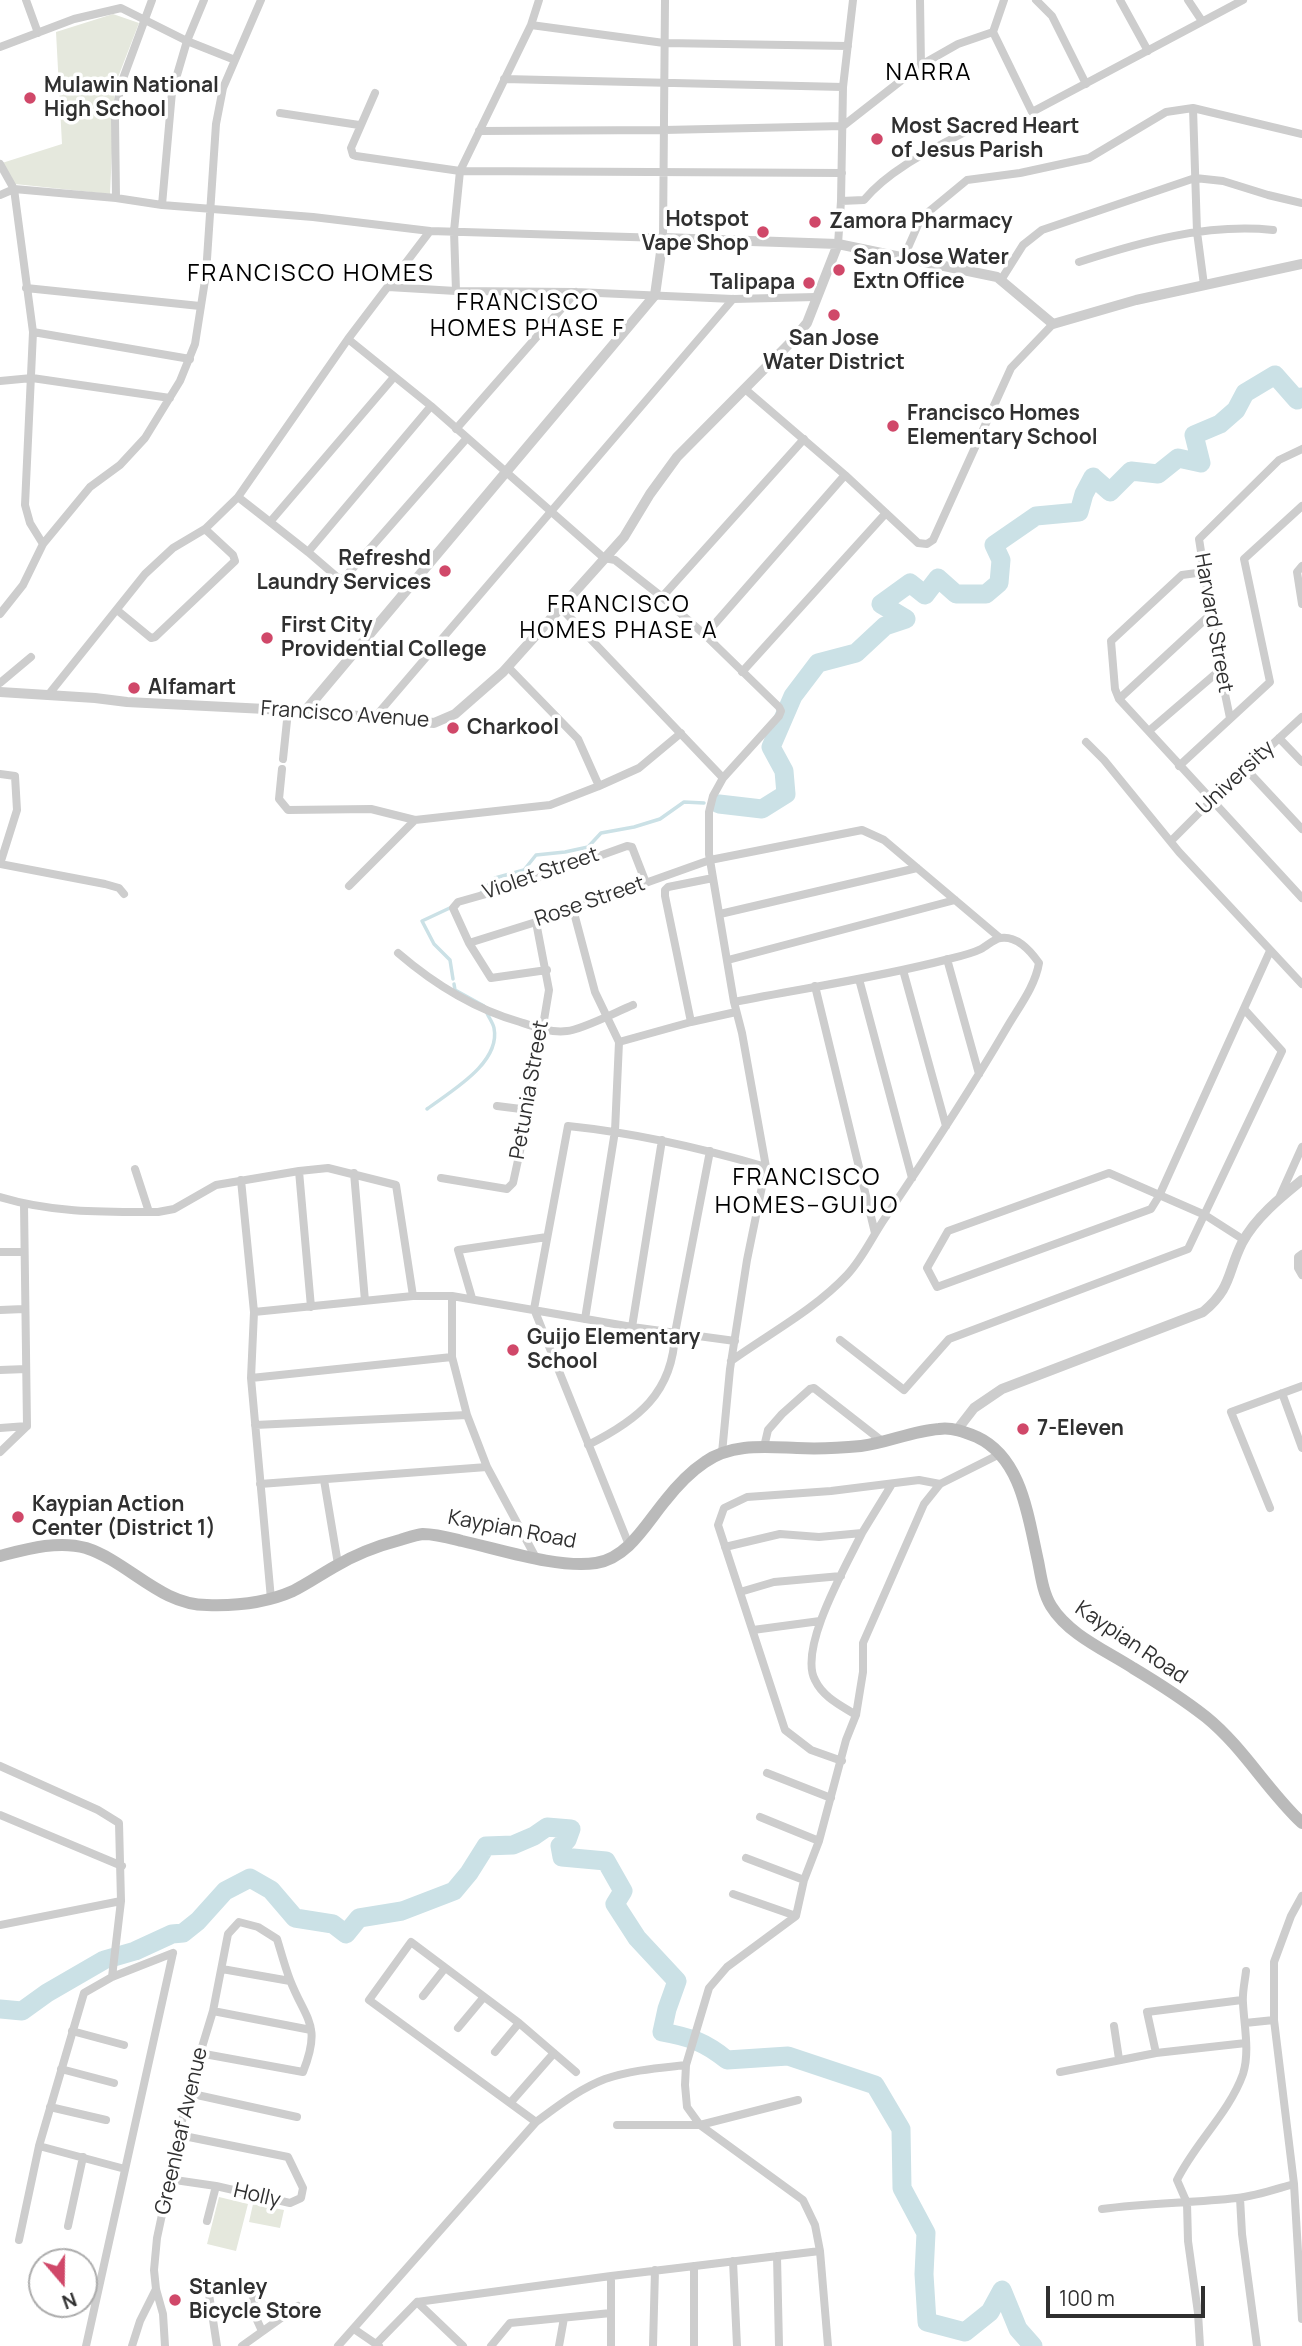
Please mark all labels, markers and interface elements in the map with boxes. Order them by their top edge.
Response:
district label: NARRA [886,59,972,87]
place label: Mulawin National High School [44,73,219,123]
marker: Mulawin National High School [22,90,38,106]
place label: Most Sacred Heart of Jesus Parish [891,114,1079,164]
marker: Most Sacred Heart of Jesus Parish [869,131,885,147]
place label: Hotspot Vape Shop [642,207,749,257]
place label: Zamora Pharmacy [829,209,1013,235]
marker: Zamora Pharmacy [807,214,823,230]
marker: Hotspot Vape Shop [755,224,771,240]
place label: San Jose Water Extn Office [853,245,1009,295]
district label: FRANCISCO HOMES [189,260,433,288]
marker: San Jose Water Extn Office [831,262,847,278]
place label: Talipapa [710,270,795,296]
marker: Talipapa [801,275,817,291]
district label: FRANCISCO HOMES PHASE F [432,290,624,344]
marker: San Jose Water District [826,307,842,323]
place label: San Jose Water District [763,326,905,376]
place label: Francisco Homes Elementary School [907,401,1098,451]
marker: Francisco Homes Elementary School [885,418,901,434]
place label: Refreshd Laundry Services [257,546,431,596]
street label: Harvard Street [1188,551,1238,695]
marker: Refreshd Laundry Services [437,563,453,579]
district label: FRANCISCO HOMES PHASE A [521,592,717,646]
place label: First City Providential College [281,613,487,663]
marker: First City Providential College [259,630,275,646]
place label: Alfamart [148,675,236,701]
marker: Alfamart [126,680,142,696]
street label: Francisco Avenue [260,697,430,733]
place label: Charkool [467,715,559,741]
marker: Charkool [445,720,461,736]
street label: University [1192,736,1280,820]
street label: Violet Street [480,842,602,906]
street label: Rose Street [532,871,648,933]
street label: Petunia Street [505,1019,555,1161]
district label: FRANCISCO HOMES–GUIJO [716,1164,898,1220]
place label: Guijo Elementary School [527,1325,700,1375]
marker: Guijo Elementary School [505,1342,521,1358]
place label: 7-Eleven [1037,1416,1124,1442]
marker: 7-Eleven [1015,1421,1031,1437]
place label: Kaypian Action Center (District 1) [32,1492,216,1542]
street label: Kaypian Road [446,1505,578,1555]
marker: Kaypian Action Center (District 1) [10,1509,26,1525]
street label: Kaypian Road [1070,1596,1192,1690]
street label: Greenleaf Avenue [150,2045,214,2217]
street label: Holly [231,2178,283,2214]
north arrow [28,2248,98,2318]
scale bar [1050,2272,1209,2316]
place label: Stanley Bicycle Store [189,2275,322,2325]
text: 100 m [1059,2284,1115,2312]
text: N [59,2286,80,2315]
marker: Stanley Bicycle Store [167,2292,183,2308]

